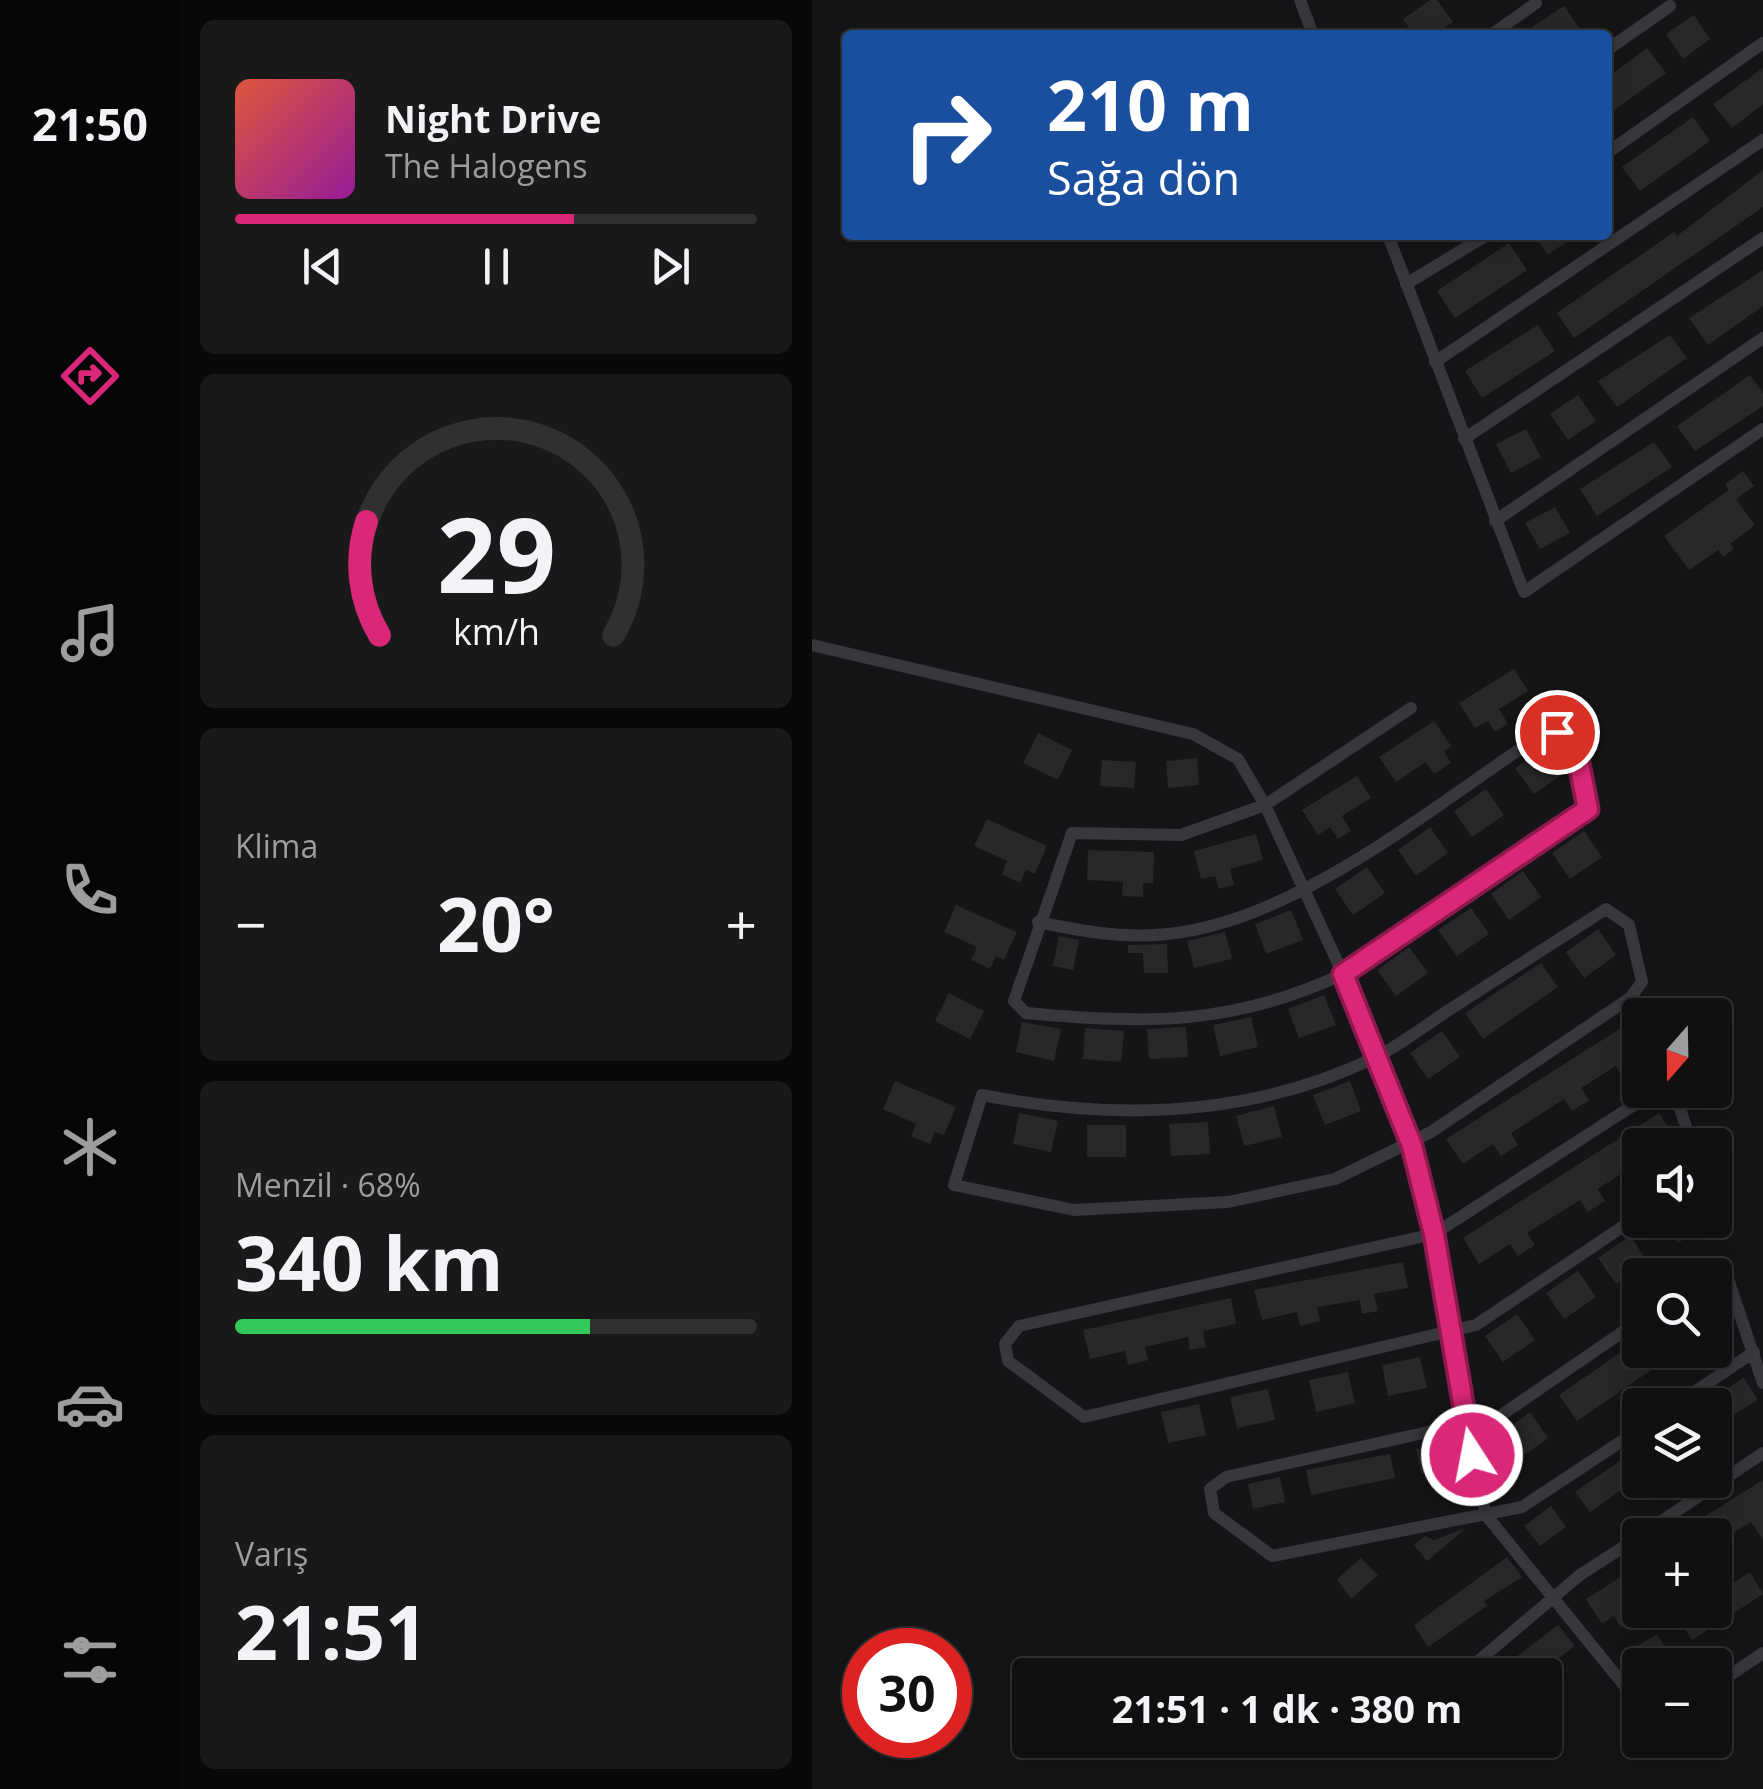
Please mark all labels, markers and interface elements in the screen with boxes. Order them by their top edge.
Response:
text: 210 m [1047,56,1254,152]
icon: right [882,70,1012,200]
text: Night Drive [385,92,601,144]
text: 21:50 [32,93,148,154]
text: The Halogens [385,144,587,187]
text: Sağa dön [1047,147,1240,208]
icon: previous [295,239,350,294]
icon: pause [469,239,524,294]
icon: next [643,239,698,294]
icon: directions [55,341,125,411]
text: 29 [437,482,555,623]
icon: music [55,598,125,668]
text: km/h [453,607,539,655]
pin [1515,690,1600,775]
icon: arrive [1530,705,1585,760]
text: Klima [235,824,318,867]
icon: phone [55,855,125,925]
text: 20° [437,872,555,974]
text: − [235,886,266,961]
text: + [726,886,757,961]
north arrow [1622,998,1732,1108]
map controls [1622,998,1732,1758]
icon: climate [55,1112,125,1182]
button: sound [1622,1128,1732,1238]
text: Menzil · 68% [235,1163,421,1206]
text: 340 km [235,1211,503,1313]
button: search [1622,1258,1732,1368]
icon: car [55,1369,125,1439]
button: layers [1622,1388,1732,1498]
position arrow [1420,1403,1524,1507]
button: + [1622,1518,1732,1628]
text: Varış [235,1532,308,1575]
text: 21:51 [235,1580,428,1682]
icon: filters [55,1625,125,1695]
speed limit sign: 30 [842,1628,972,1758]
button: − [1622,1648,1732,1758]
text: 21:51 · 1 dk · 380 m [1112,1682,1462,1734]

